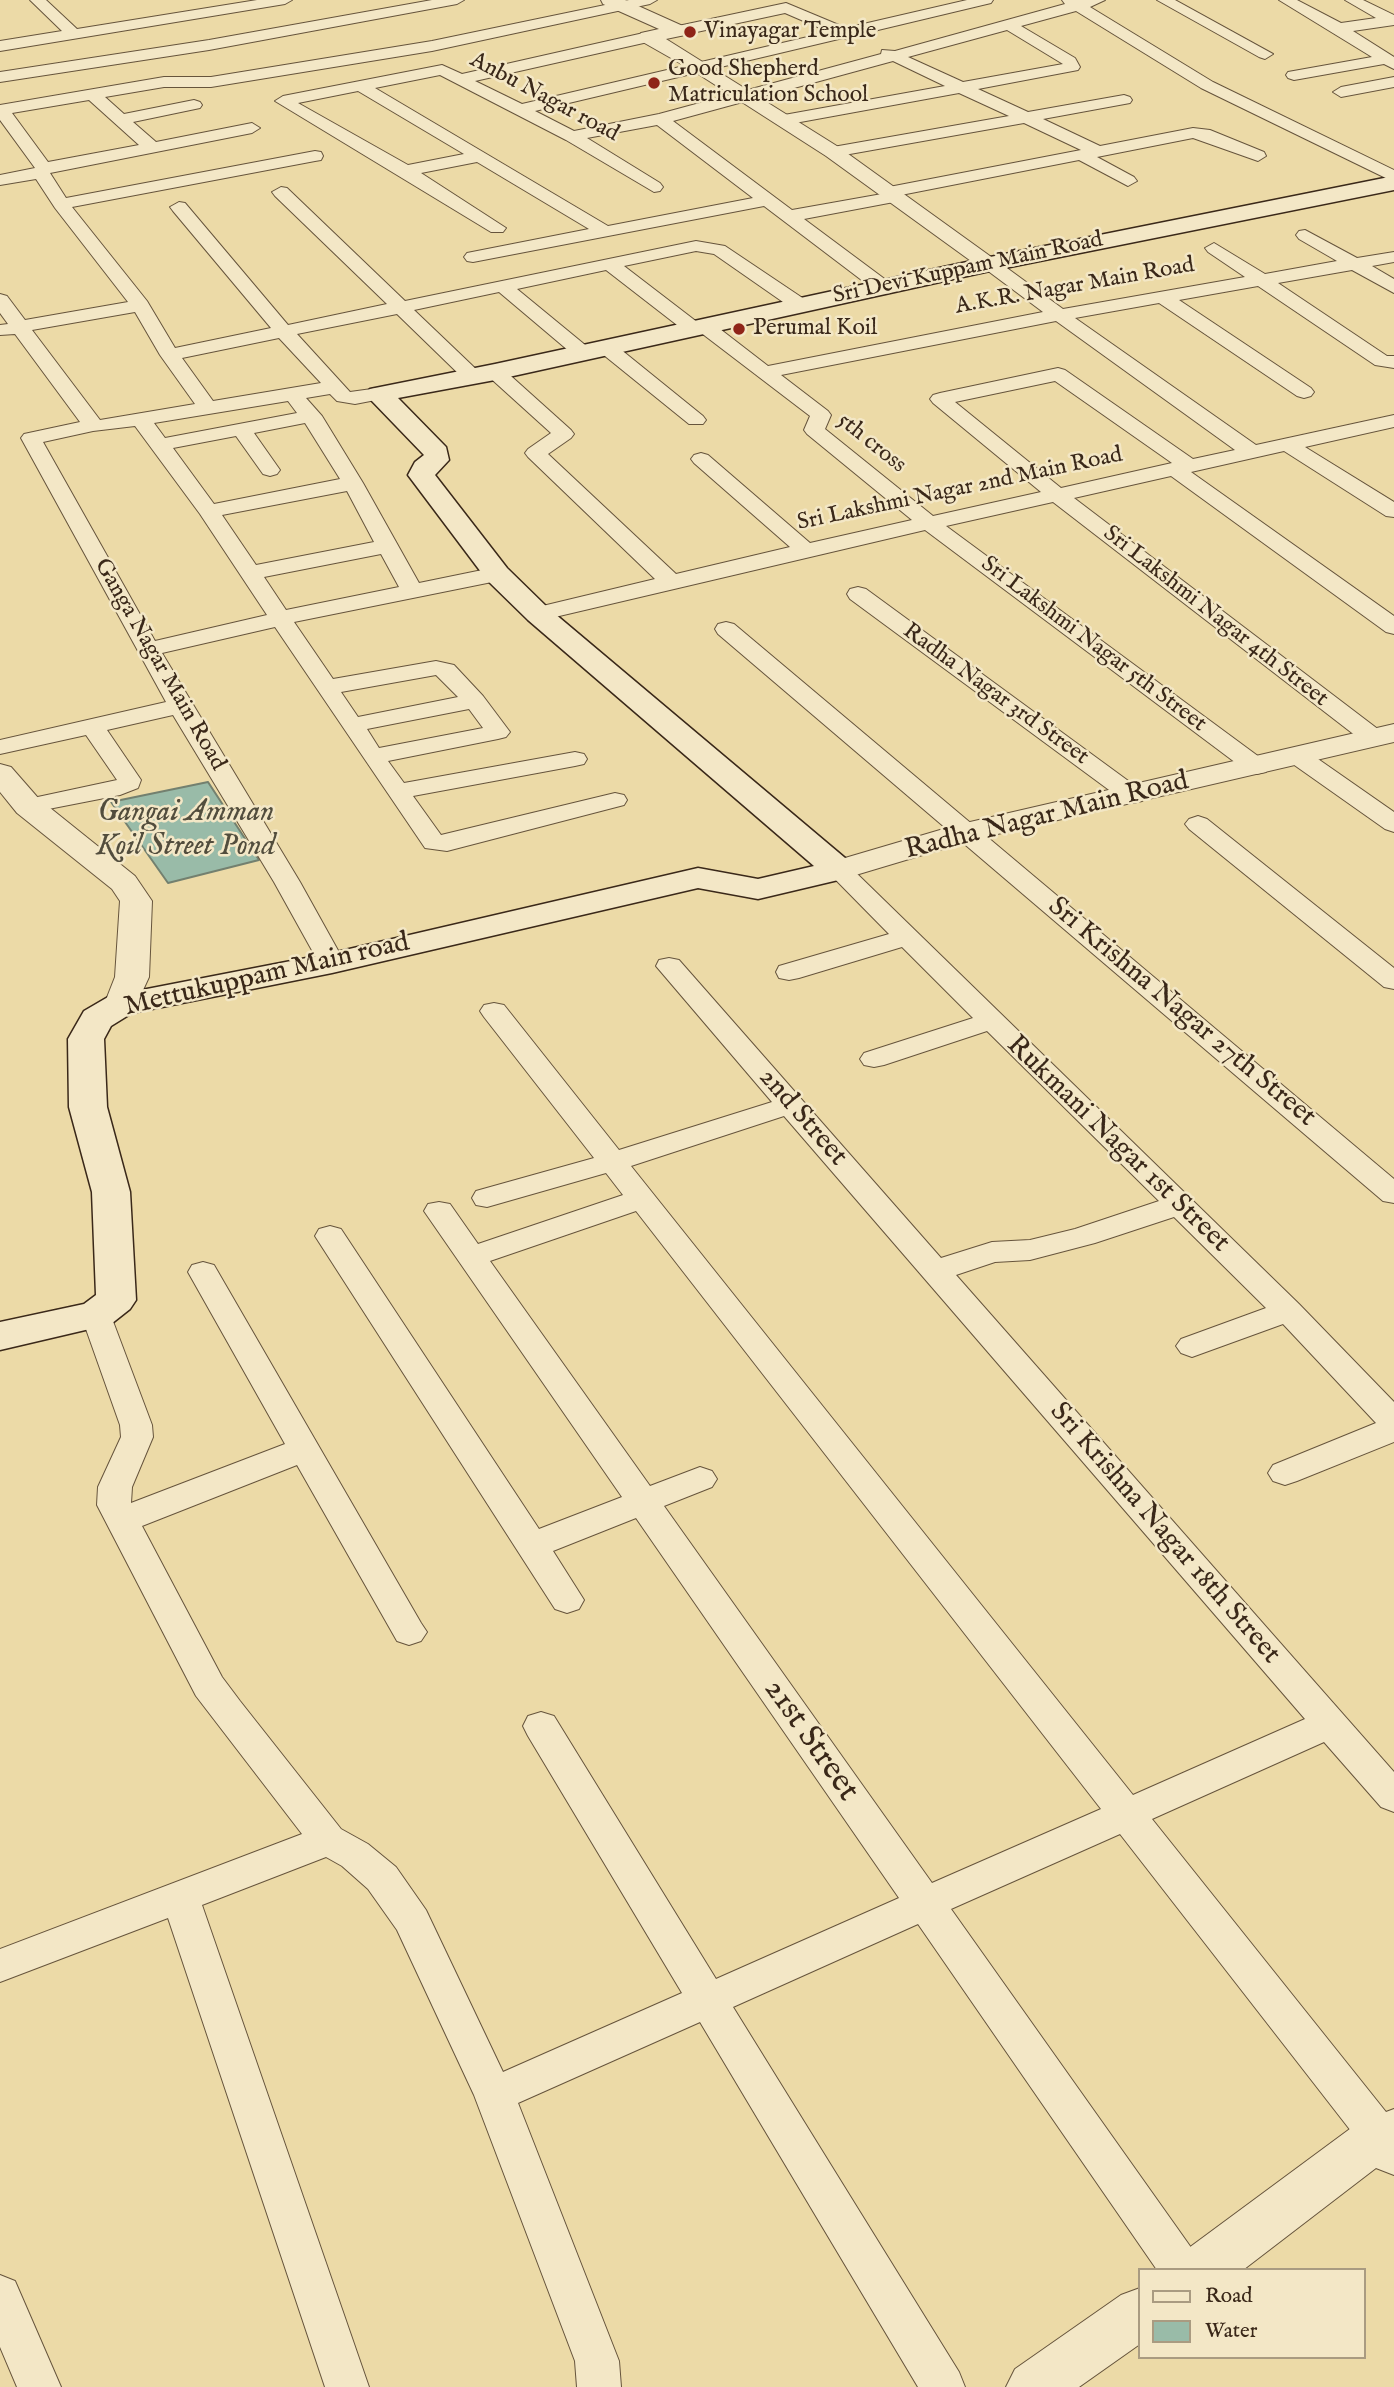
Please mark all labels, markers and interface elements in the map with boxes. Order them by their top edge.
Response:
place label: Vinayagar Temple [704,18,876,46]
marker: Vinayagar Temple [682,24,698,40]
street label: Anbu Nagar road [465,47,623,149]
place label: Good Shepherd Matriculation School [668,56,868,110]
marker: Good Shepherd Matriculation School [646,75,662,91]
street label: Sri Devi Kuppam Main Road [831,227,1105,311]
street label: A.K.R. Nagar Main Road [953,252,1197,322]
place label: Perumal Koil [753,315,877,343]
marker: Perumal Koil [731,321,747,337]
street label: 5th cross [831,408,911,480]
street label: Sri Lakshmi Nagar 2nd Main Road [795,442,1125,538]
street label: Sri Lakshmi Nagar 4th Street [1097,521,1333,713]
street label: Sri Lakshmi Nagar 5th Street [975,551,1211,739]
street label: Ganga Nagar Main Road [87,554,231,776]
street label: Radha Nagar 3rd Street [897,618,1093,772]
street label: Radha Nagar Main Road [902,766,1192,868]
water label: Gangai Amman Koil Street Pond [96,796,276,866]
street label: Sri Krishna Nagar 27th Street [1040,891,1322,1135]
street label: Mettukuppam Main road [121,927,413,1025]
street label: Rukmani Nagar 1st Street [998,1030,1236,1260]
street label: 2nd Street [750,1062,854,1174]
street label: Sri Krishna Nagar 18th Street [1041,1397,1287,1671]
street label: 21st Street [754,1672,866,1810]
legend [1138,2268,1366,2359]
text: Road [1205,2283,1252,2310]
text: Water [1205,2318,1257,2345]

